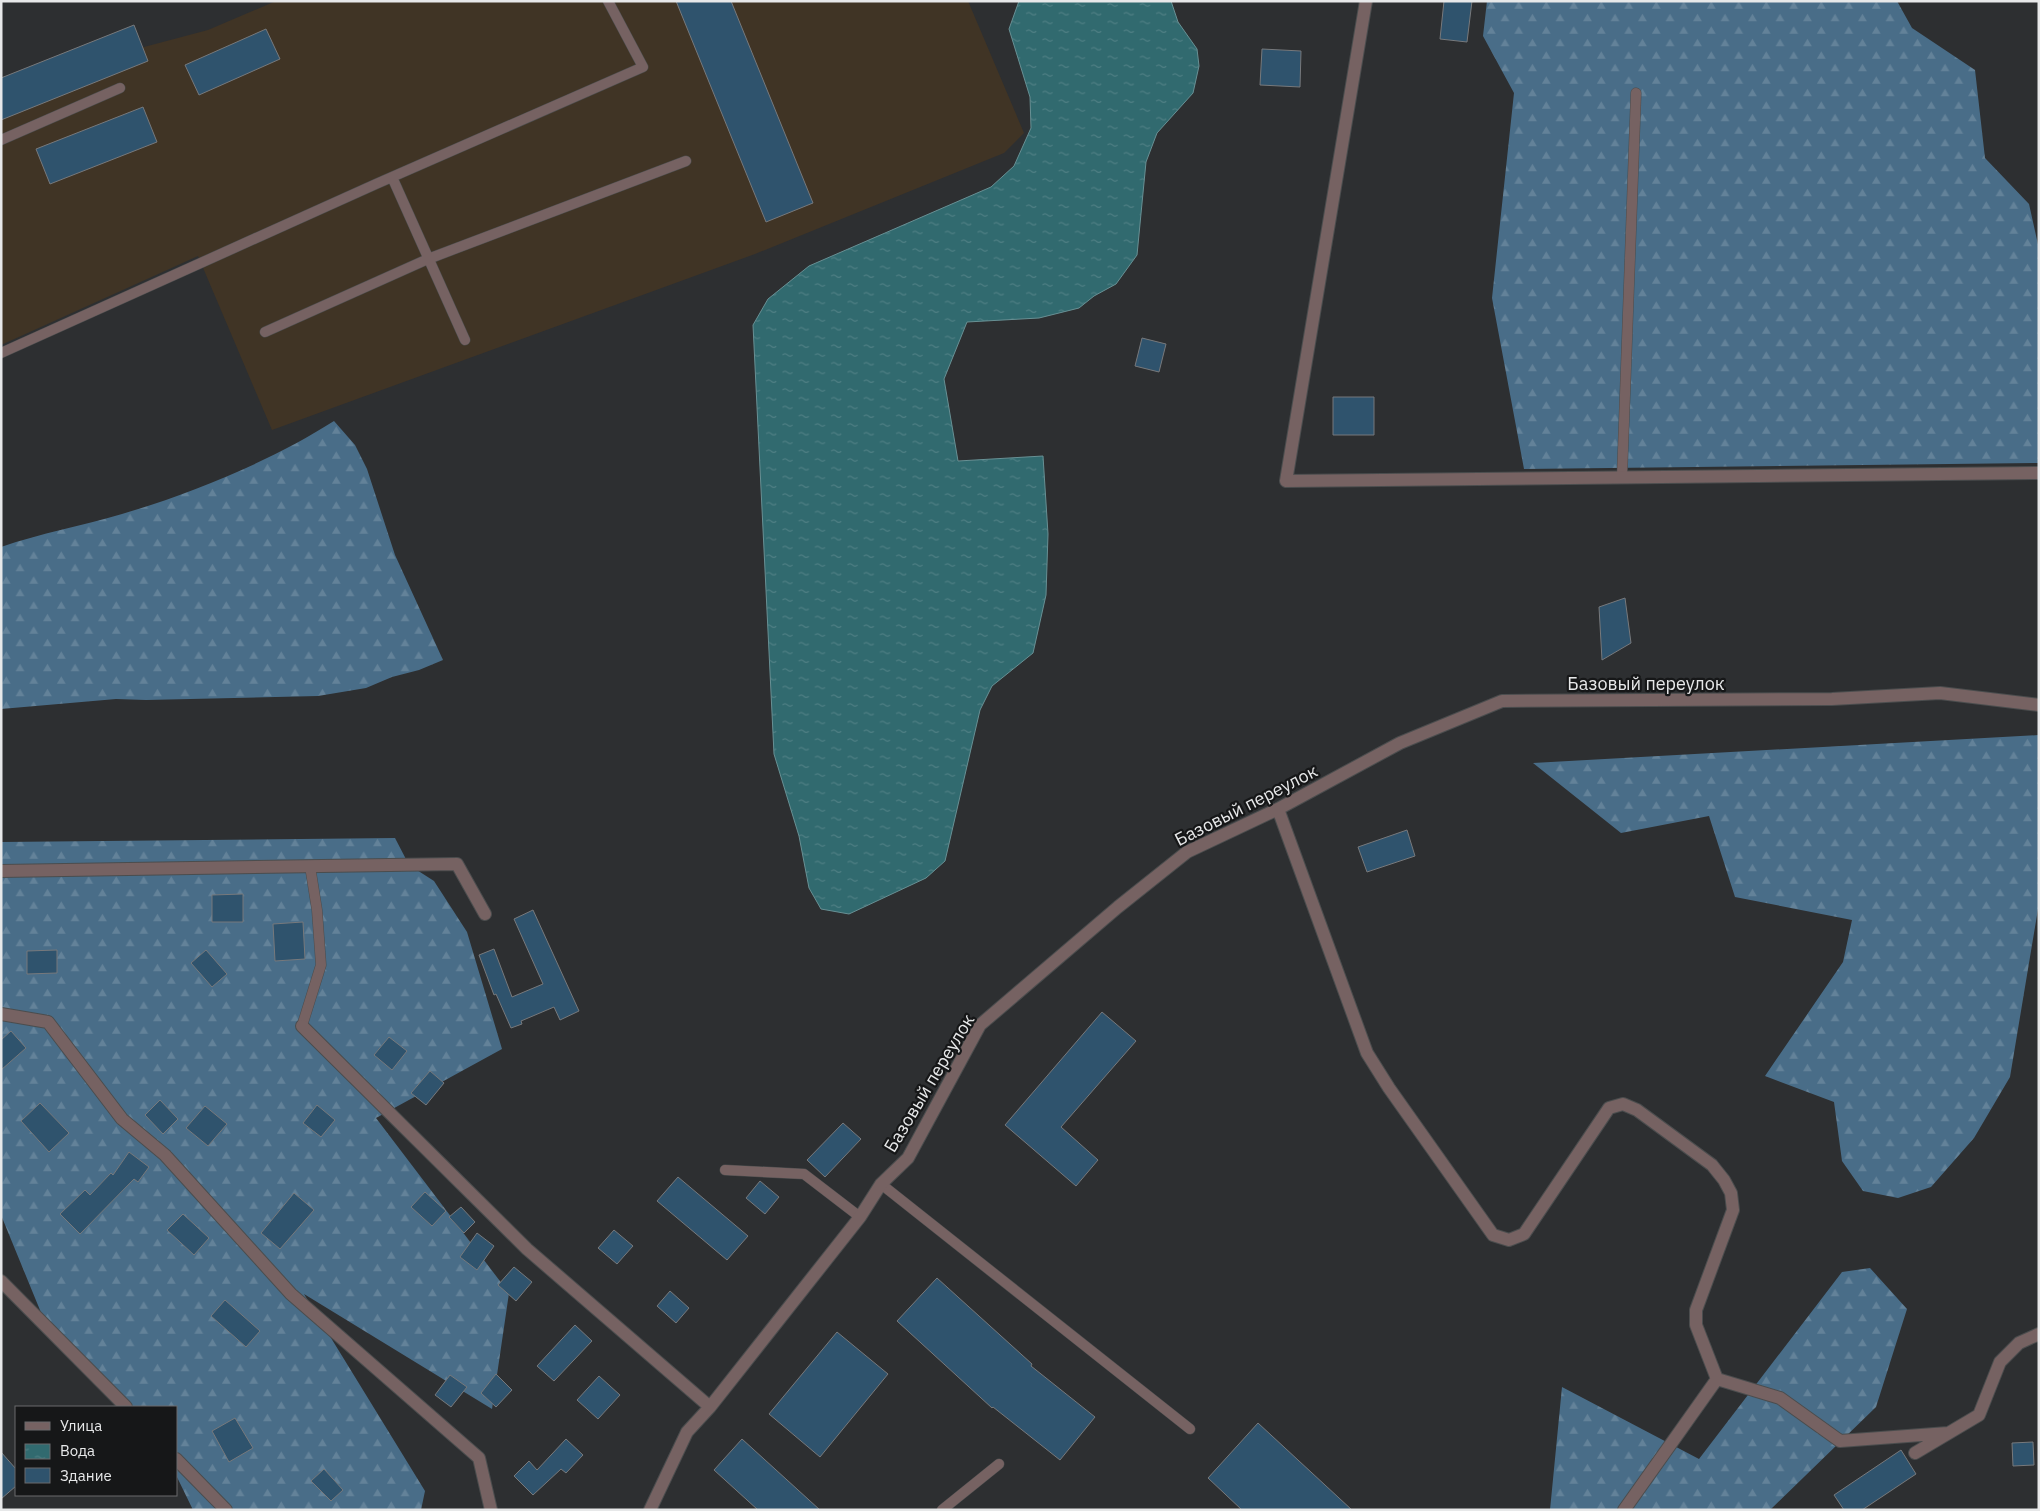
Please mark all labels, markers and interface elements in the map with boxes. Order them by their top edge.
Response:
street label: Базовый переулок [1567,672,1725,695]
street label: Базовый переулок [1171,759,1321,851]
street label: Базовый переулок [879,1010,979,1156]
legend [15,1406,178,1496]
text: Улица [60,1416,102,1435]
text: Вода [60,1441,95,1460]
text: Здание [60,1466,112,1485]

